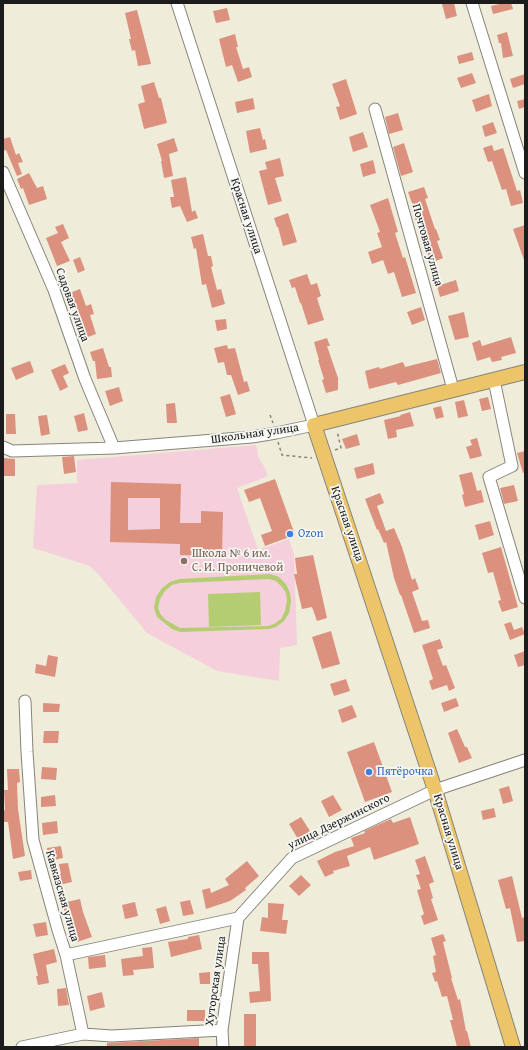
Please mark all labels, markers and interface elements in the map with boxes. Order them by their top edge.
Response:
street label: Красная улица [227,176,265,256]
street label: Почтовая улица [408,202,446,288]
street label: Садовая улица [52,266,92,344]
street label: Школьная улица [210,421,300,447]
street label: Красная улица [327,484,367,564]
place label: Ozon [298,527,323,541]
marker: Ozon [285,529,295,539]
place label: Школа № 6 им. С. И. Проничевой [192,547,283,575]
marker: Школа № 6 им. С. И. Проничевой [179,556,189,566]
place label: Пятёрочка [377,765,433,779]
marker: Пятёрочка [364,767,374,777]
street label: улица Дзержинского [286,791,392,853]
street label: Красная улица [430,792,466,872]
street label: Кавказская улица [42,849,82,943]
street label: Хуторская улица [203,935,229,1027]

